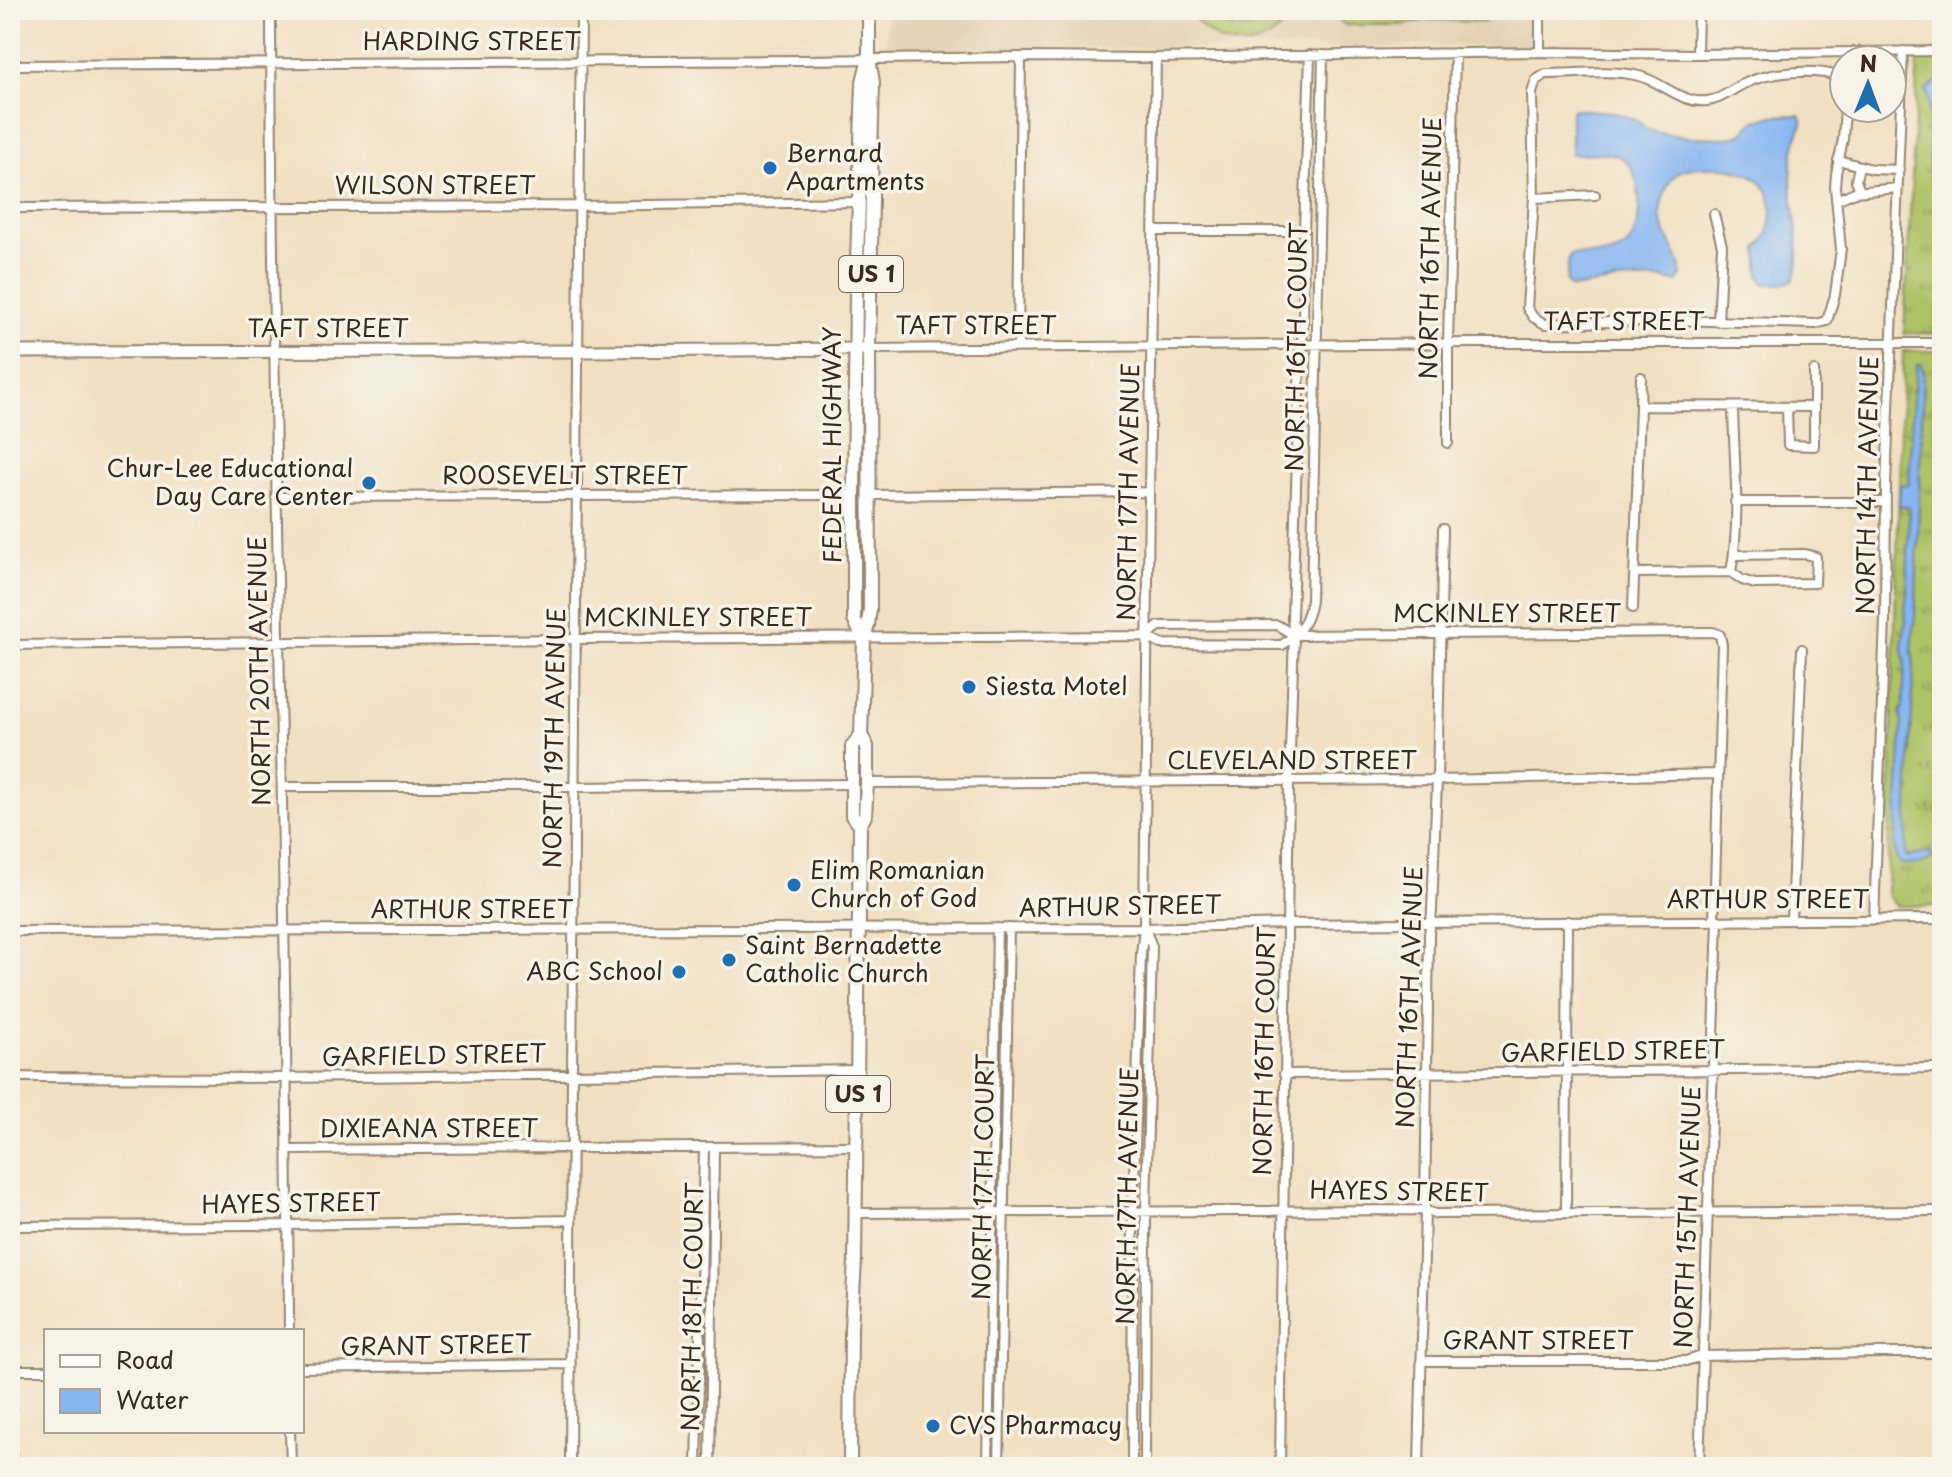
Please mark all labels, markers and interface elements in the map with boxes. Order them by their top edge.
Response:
street label: HARDING STREET [363,22,582,58]
north arrow [1828,44,1908,124]
text: N [1859,46,1877,79]
street label: NORTH 16TH AVENUE [1409,116,1449,380]
place label: Bernard Apartments [786,134,925,198]
marker: Bernard Apartments [761,159,779,177]
street label: WILSON STREET [335,166,536,202]
street label: NORTH 16TH COURT [1275,221,1315,472]
road number: US 1 [839,256,903,292]
street label: TAFT STREET [1544,302,1705,338]
street label: TAFT STREET [896,306,1057,342]
street label: TAFT STREET [248,309,409,345]
street label: FEDERAL HIGHWAY [813,326,849,564]
street label: NORTH 14TH AVENUE [1846,355,1886,615]
street label: NORTH 17TH AVENUE [1107,363,1147,621]
place label: Chur-Lee Educational Day Care Center [106,449,354,513]
street label: ROOSEVELT STREET [442,456,688,492]
marker: Chur-Lee Educational Day Care Center [360,474,378,492]
street label: NORTH 20TH AVENUE [238,536,278,806]
street label: MCKINLEY STREET [1393,594,1621,630]
street label: MCKINLEY STREET [584,598,812,634]
street label: NORTH 19TH AVENUE [533,607,573,869]
place label: Siesta Motel [985,667,1127,703]
marker: Siesta Motel [960,678,978,696]
street label: CLEVELAND STREET [1167,741,1418,777]
place label: Elim Romanian Church of God [810,851,985,915]
street label: NORTH 16TH AVENUE [1385,865,1431,1129]
marker: Elim Romanian Church of God [785,876,803,894]
street label: ARTHUR STREET [1667,880,1870,916]
street label: ARTHUR STREET [1018,885,1222,925]
street label: ARTHUR STREET [371,890,574,926]
street label: NORTH 16TH COURT [1243,925,1283,1176]
place label: Saint Bernadette Catholic Church [745,926,942,990]
marker: Saint Bernadette Catholic Church [720,951,738,969]
place label: ABC School [526,952,663,988]
marker: ABC School [670,963,688,981]
street label: GARFIELD STREET [1501,1030,1726,1070]
street label: GARFIELD STREET [322,1034,547,1074]
street label: NORTH 17TH COURT [962,1053,1002,1300]
street label: NORTH 17TH AVENUE [1106,1067,1146,1325]
road number: US 1 [826,1076,890,1112]
street label: NORTH 15TH AVENUE [1663,1085,1709,1349]
street label: DIXIEANA STREET [320,1109,539,1145]
street label: HAYES STREET [1309,1170,1489,1210]
street label: HAYES STREET [201,1182,381,1222]
street label: NORTH 18TH COURT [671,1182,711,1432]
street label: GRANT STREET [1442,1321,1634,1357]
street label: GRANT STREET [340,1324,532,1364]
legend [44,1329,304,1433]
text: Road [116,1341,174,1377]
text: Water [116,1381,189,1417]
place label: CVS Pharmacy [949,1406,1122,1442]
marker: CVS Pharmacy [924,1417,942,1435]

